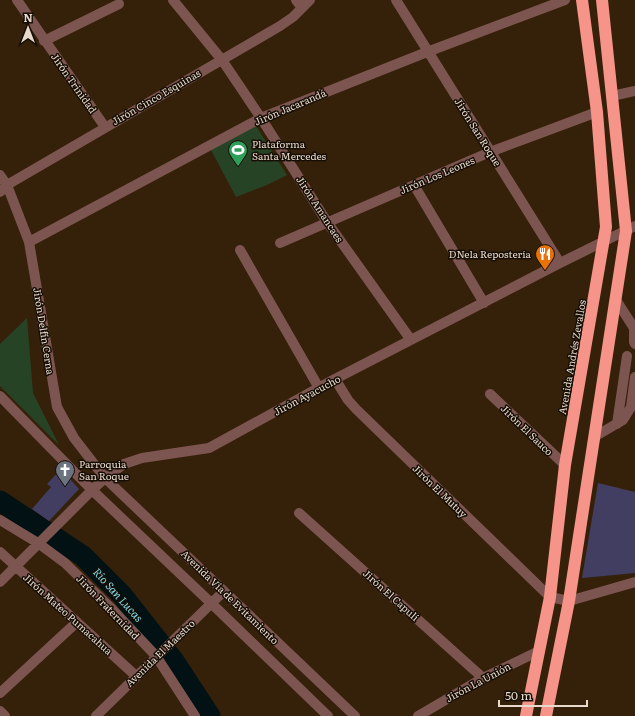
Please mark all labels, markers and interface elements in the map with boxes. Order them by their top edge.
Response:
north arrow [8,8,48,48]
text: N [23,9,33,25]
street label: Jirón Trinidad [48,50,101,116]
street label: Jirón Cinco Esquinas [109,65,203,128]
street label: Jirón Jacarandá [252,84,329,128]
street label: Jirón San Roque [451,95,505,169]
place label: Plataforma Santa Mercedes [252,136,327,163]
sports icon: Plataforma Santa Mercedes [227,139,249,167]
street label: Jirón Los Leones [397,152,477,197]
street label: Jirón Amancaes [293,173,348,245]
restaurant icon: DNela Repostería [534,243,556,271]
place label: DNela Repostería [449,246,532,261]
street label: Jirón Delfín Cerna [30,286,59,376]
street label: Avenida Andrés Zevallos [554,298,589,415]
street label: Jirón Ayacucho [271,371,343,419]
street label: Jirón El Sauco [498,401,557,459]
place label: Parroquia San Roque [79,456,129,483]
church icon: Parroquia San Roque [54,459,76,487]
street label: Jirón El Mutuy [410,461,471,521]
street label: Avenida Vía de Evitamiento [178,546,283,647]
water label: Río San Lucas [90,564,148,625]
street label: Jirón El Capulí [360,565,423,624]
street label: Jirón Mateo Pumacahua [20,569,117,658]
street label: Jirón Fraternidad [73,571,143,642]
street label: Avenida El Maestro [122,615,198,690]
street label: Jirón La Unión [443,658,513,705]
scale bar [499,682,587,708]
text: 50 m [505,686,532,704]

